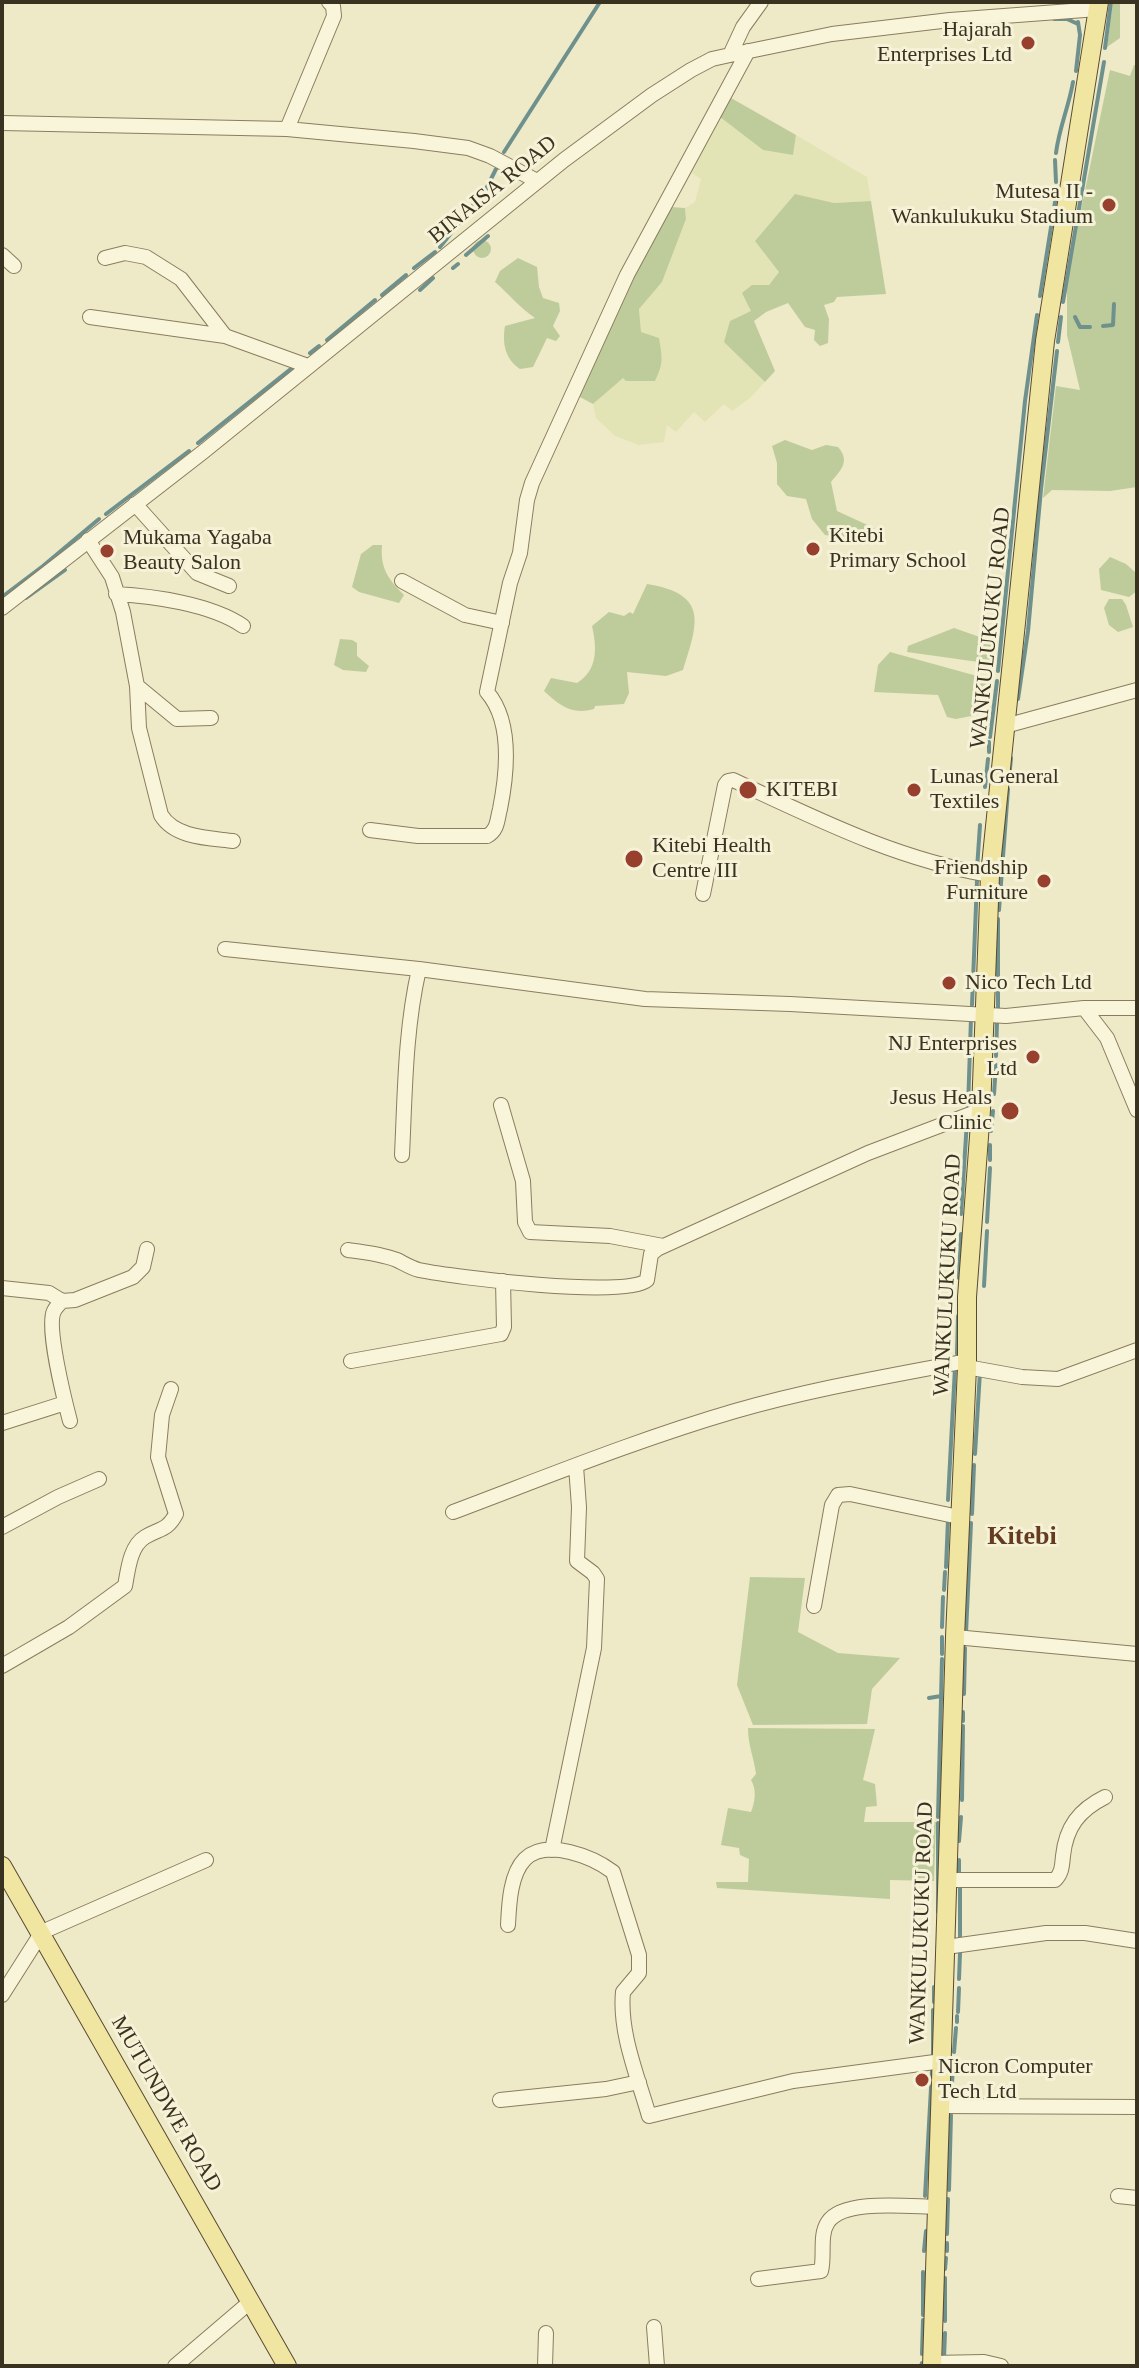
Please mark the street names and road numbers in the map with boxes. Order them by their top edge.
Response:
street label: BINAISA ROAD [424,130,562,250]
street label: WANKULUKUKU ROAD [965,506,1017,750]
street label: WANKULUKUKU ROAD [928,1153,968,1397]
street label: WANKULUKUKU ROAD [905,1801,939,2045]
street label: MUTUNDWE ROAD [105,2011,227,2197]

